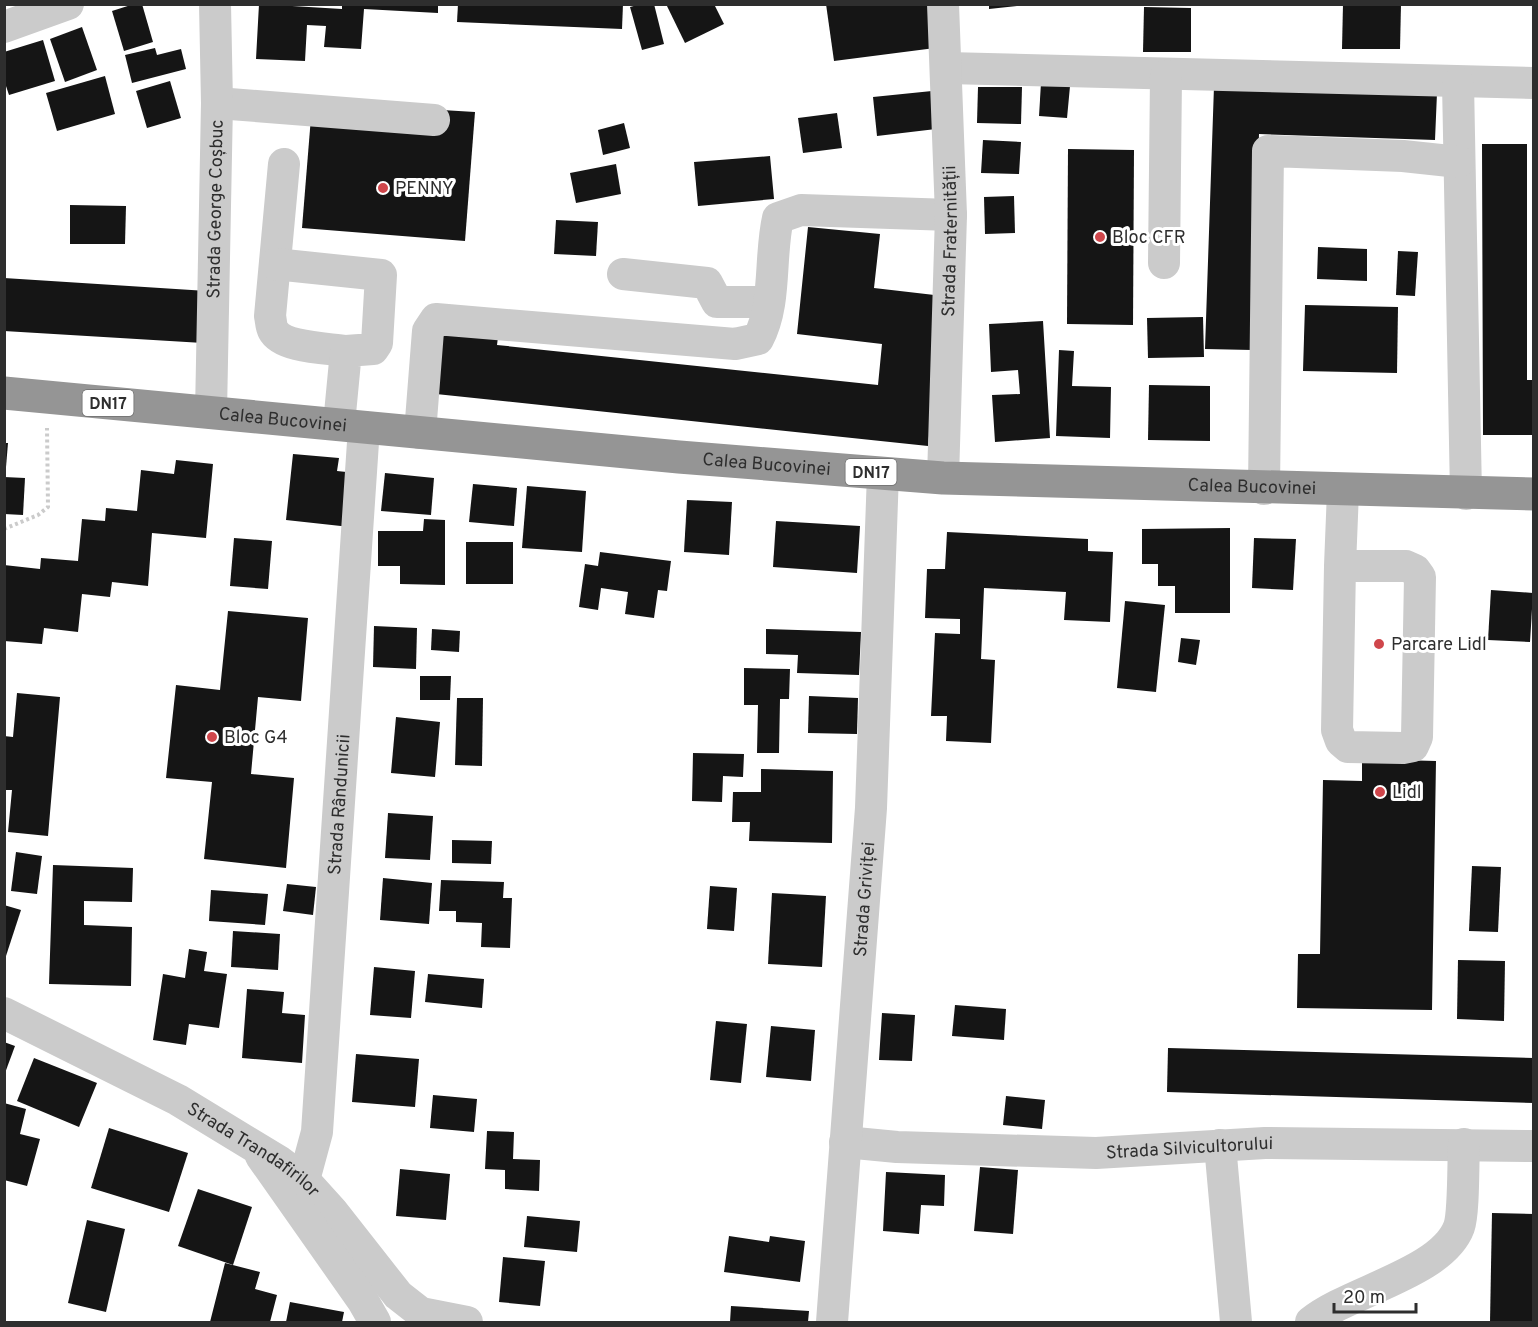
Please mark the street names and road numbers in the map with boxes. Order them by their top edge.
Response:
street label: Strada George Coșbuc [203,119,230,299]
street label: Strada Fraternității [938,165,964,317]
road number: DN17 [82,390,134,416]
street label: Calea Bucovinei [218,403,348,438]
street label: Calea Bucovinei [702,449,832,482]
road number: DN17 [846,459,896,485]
street label: Calea Bucovinei [1187,475,1317,501]
street label: Strada Rândunicii [324,733,356,876]
street label: Strada Griviței [850,841,881,958]
street label: Strada Trandafirilor [182,1098,324,1203]
street label: Strada Silvicultorului [1105,1133,1273,1165]

